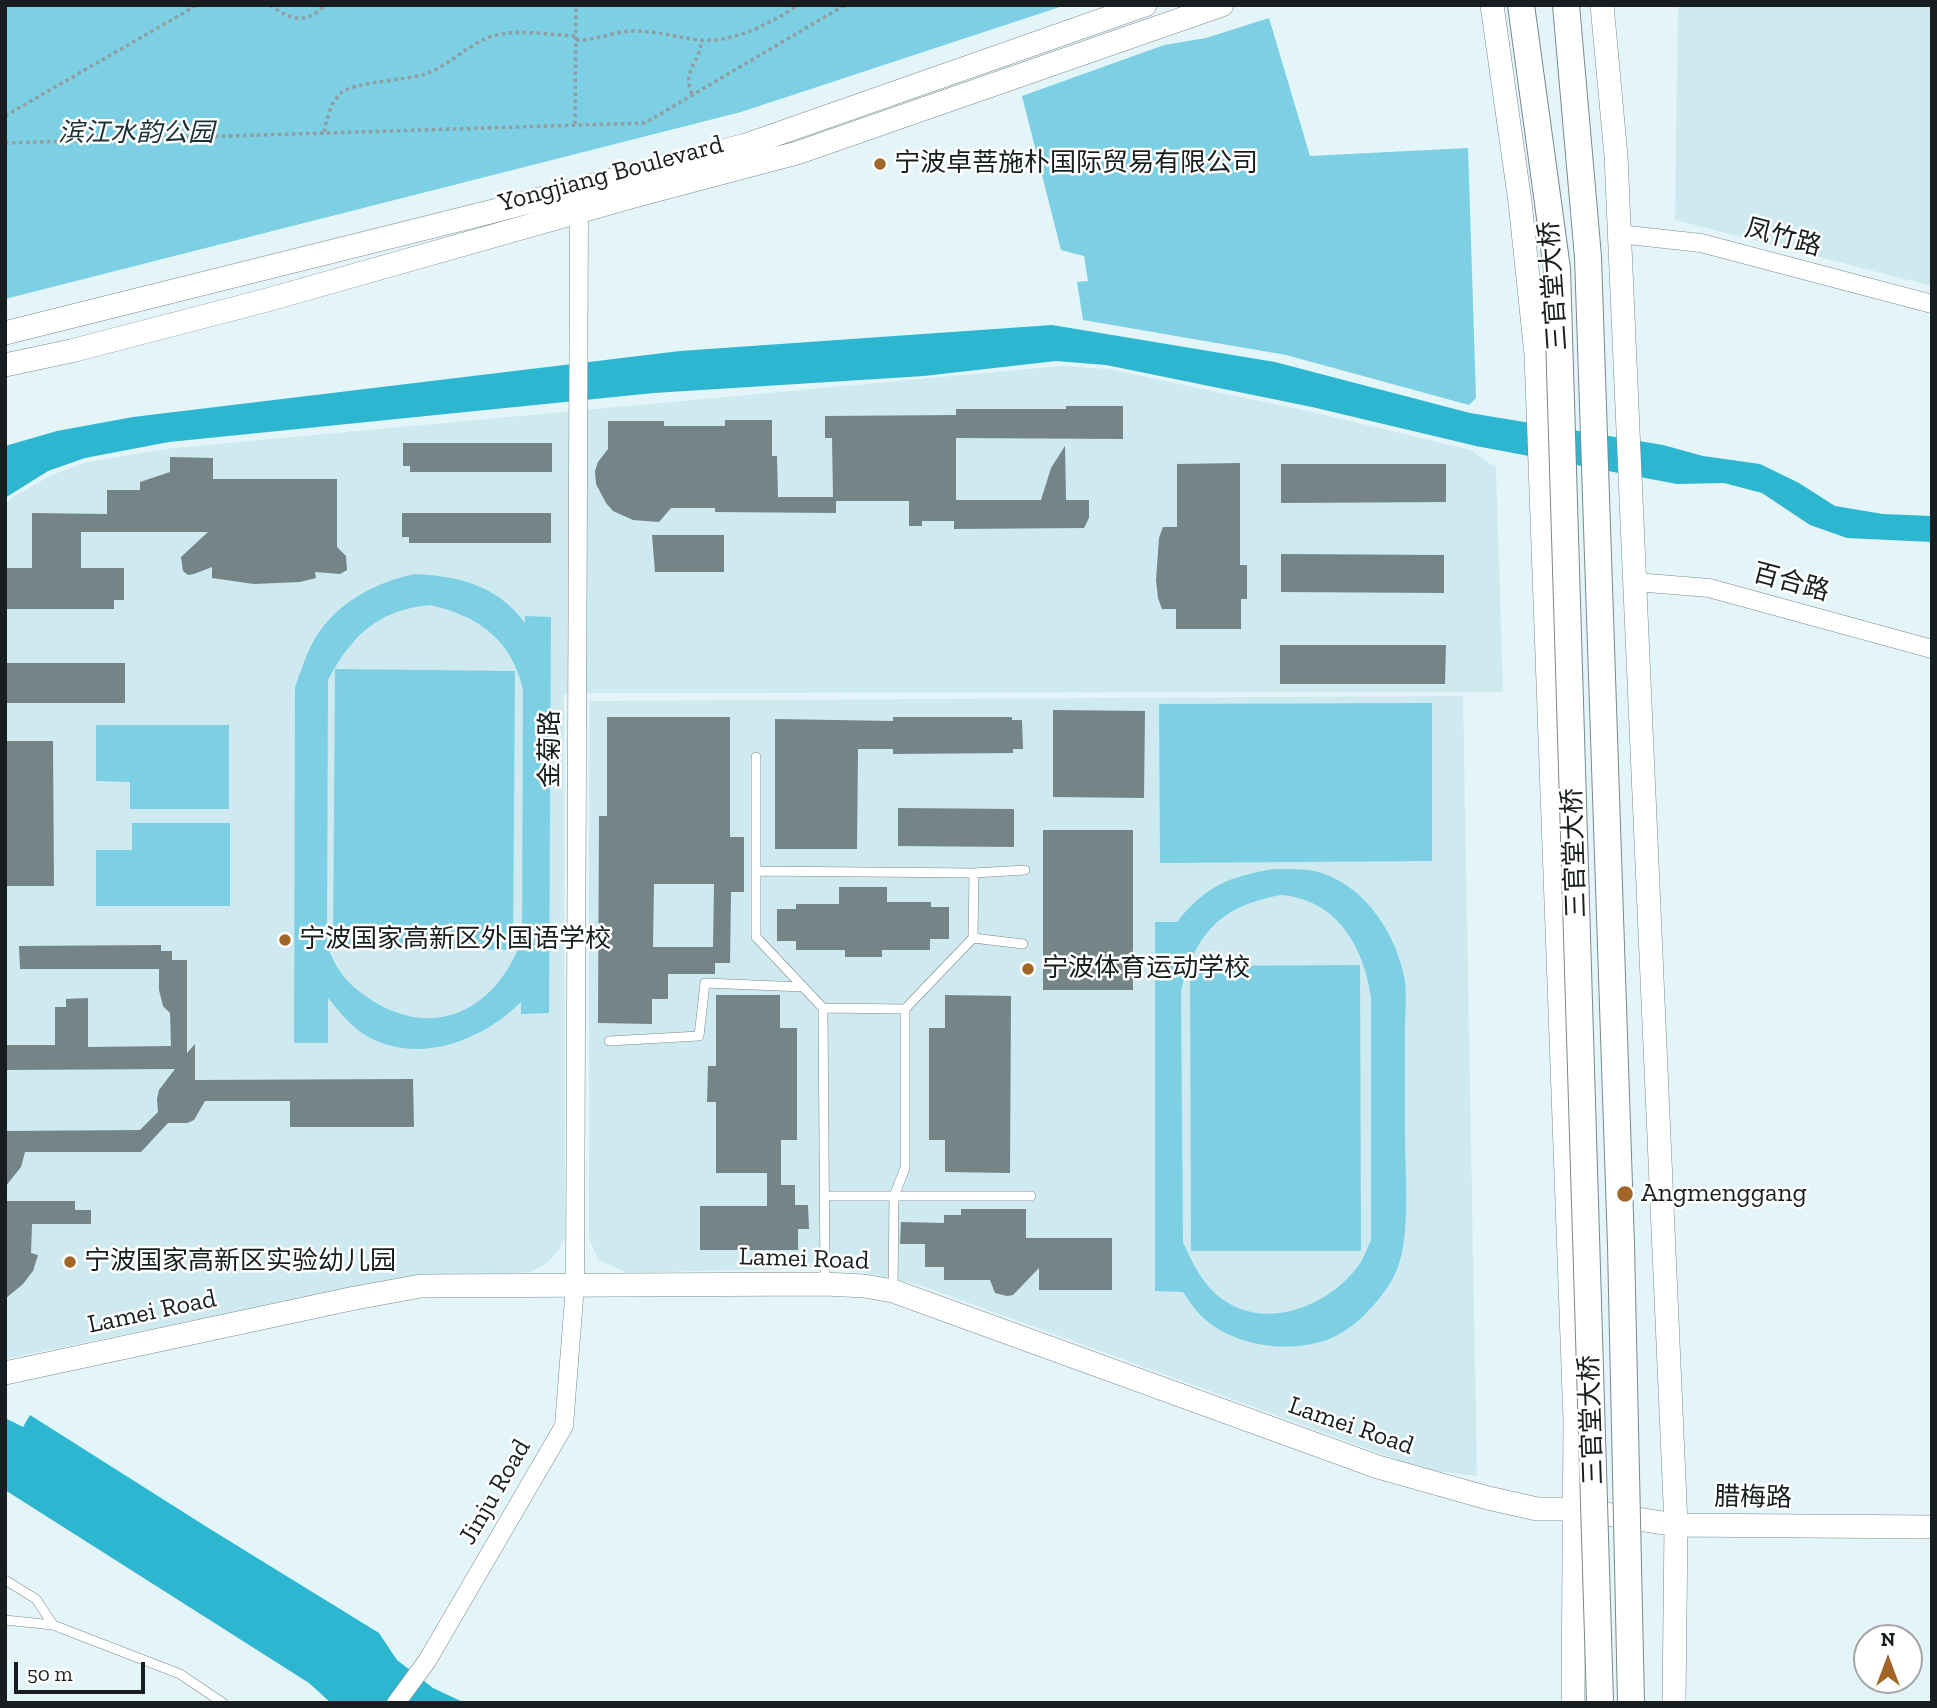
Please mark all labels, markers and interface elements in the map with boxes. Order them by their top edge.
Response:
park label: 滨江水韵公园 [58,118,214,150]
street label: Yongjiang Boulevard [495,129,727,219]
place label: 宁波卓菩施朴国际贸易有限公司 [894,148,1258,180]
marker: 宁波卓菩施朴国际贸易有限公司 [872,156,888,172]
street label: 凤竹路 [1741,213,1825,263]
street label: 三官堂大桥 [1534,220,1574,352]
street label: 百合路 [1749,558,1833,608]
street label: 金菊路 [535,710,567,788]
street label: 三官堂大桥 [1557,787,1593,919]
place label: 宁波国家高新区外国语学校 [299,924,611,956]
marker: 宁波国家高新区外国语学校 [277,932,293,948]
place label: 宁波体育运动学校 [1042,953,1250,985]
marker: 宁波体育运动学校 [1020,961,1036,977]
place label: Angmenggang [1641,1178,1807,1210]
marker: Angmenggang [1615,1184,1635,1204]
street label: Lamei Road [738,1241,870,1277]
place label: 宁波国家高新区实验幼儿园 [84,1246,396,1278]
marker: 宁波国家高新区实验幼儿园 [62,1254,78,1270]
street label: Lamei Road [85,1283,219,1341]
street label: 三官堂大桥 [1574,1354,1610,1486]
street label: Lamei Road [1284,1390,1418,1462]
street label: Jinju Road [452,1434,538,1550]
street label: 腊梅路 [1714,1482,1792,1514]
north arrow [1853,1624,1923,1694]
text: N [1881,1628,1895,1651]
scale bar [18,1648,149,1692]
text: 50 m [27,1661,73,1686]

